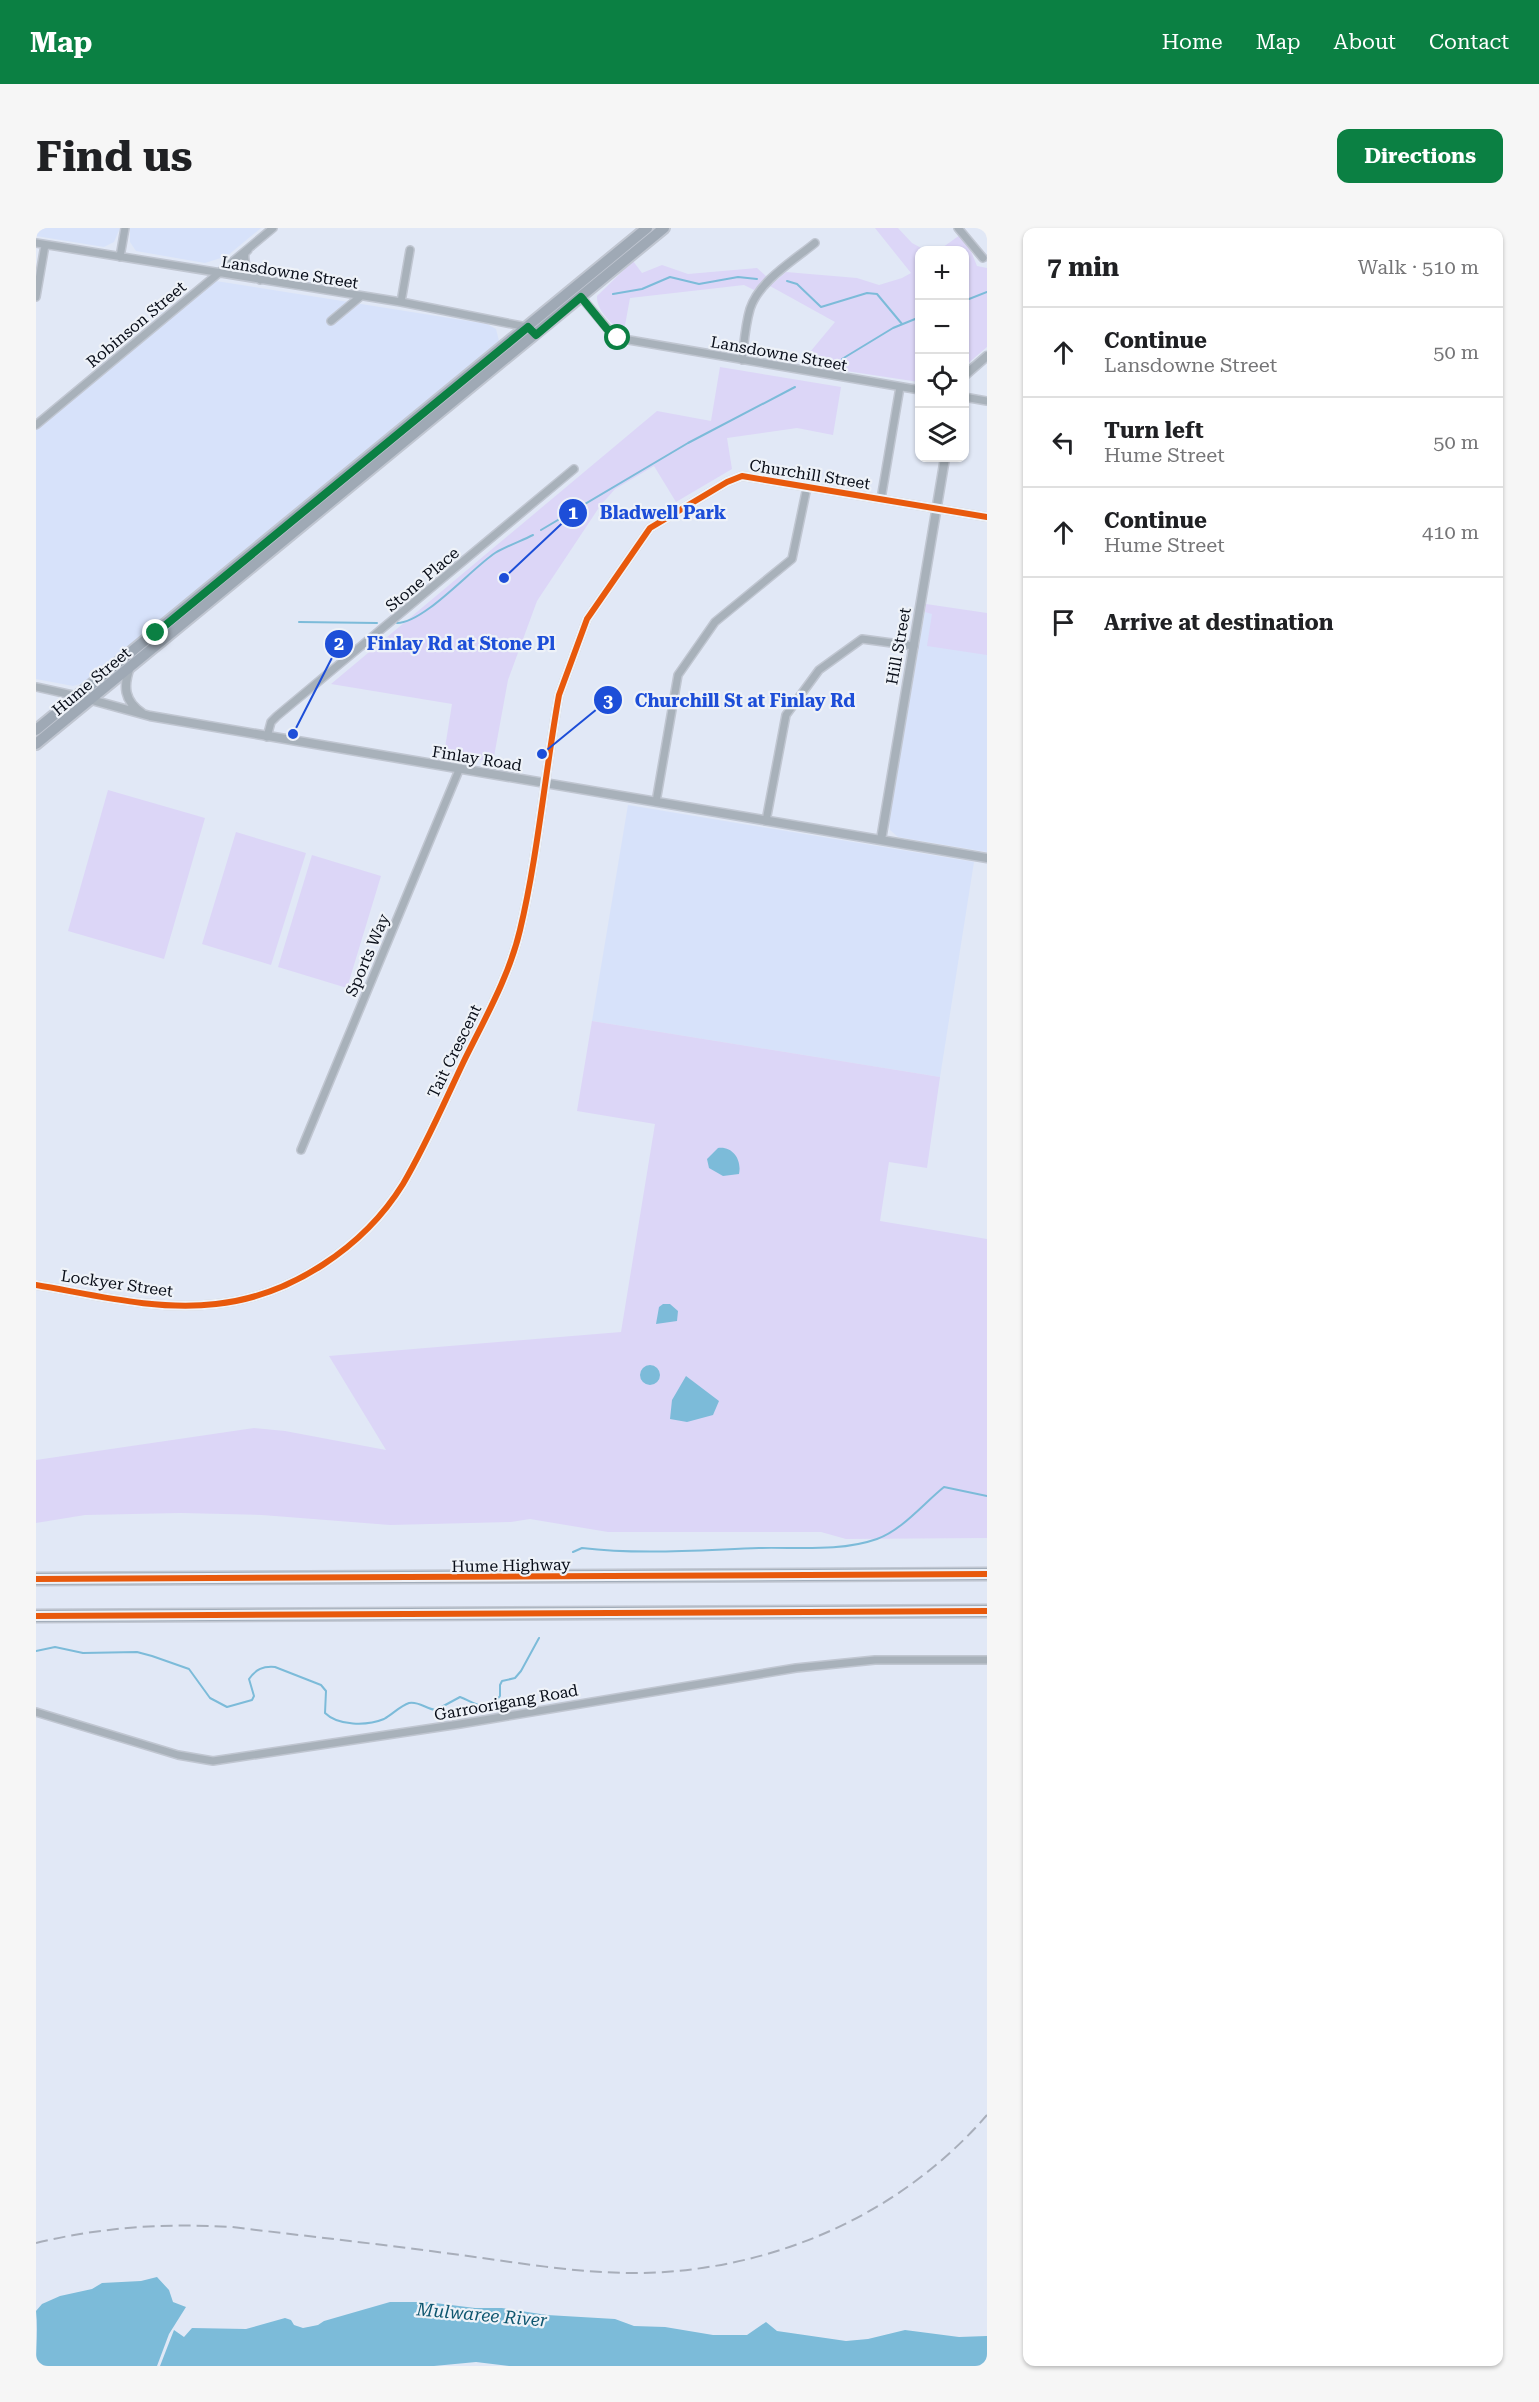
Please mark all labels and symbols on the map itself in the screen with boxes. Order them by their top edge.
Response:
street label: Lansdowne Street [220,252,360,293]
street label: Robinson Street [83,277,190,372]
route start [604,324,630,350]
street label: Lansdowne Street [709,332,849,375]
street label: Churchill Street [748,456,872,493]
callout: Bladwell Park [558,495,739,531]
text: 1 [568,502,578,523]
text: Bladwell Park [600,502,727,523]
street label: Stone Place [382,543,463,616]
street label: Hill Street [882,606,915,686]
route end [142,619,168,645]
callout: Finlay Rd at Stone Pl [324,626,567,662]
text: 2 [334,633,344,654]
text: Finlay Rd at Stone Pl [367,633,555,654]
street label: Hume Street [48,643,134,720]
callout: Churchill St at Finlay Rd [593,682,868,718]
text: 3 [603,690,613,711]
text: Churchill St at Finlay Rd [635,690,855,711]
street label: Finlay Road [431,742,523,775]
street label: Sports Way [342,910,394,999]
street label: Tait Crescent [424,1001,485,1101]
street label: Lockyer Street [60,1266,174,1301]
street label: Hume Highway [451,1555,571,1576]
street label: Garroorigang Road [433,1680,580,1725]
water label: Mulwaree River [415,2298,549,2331]

